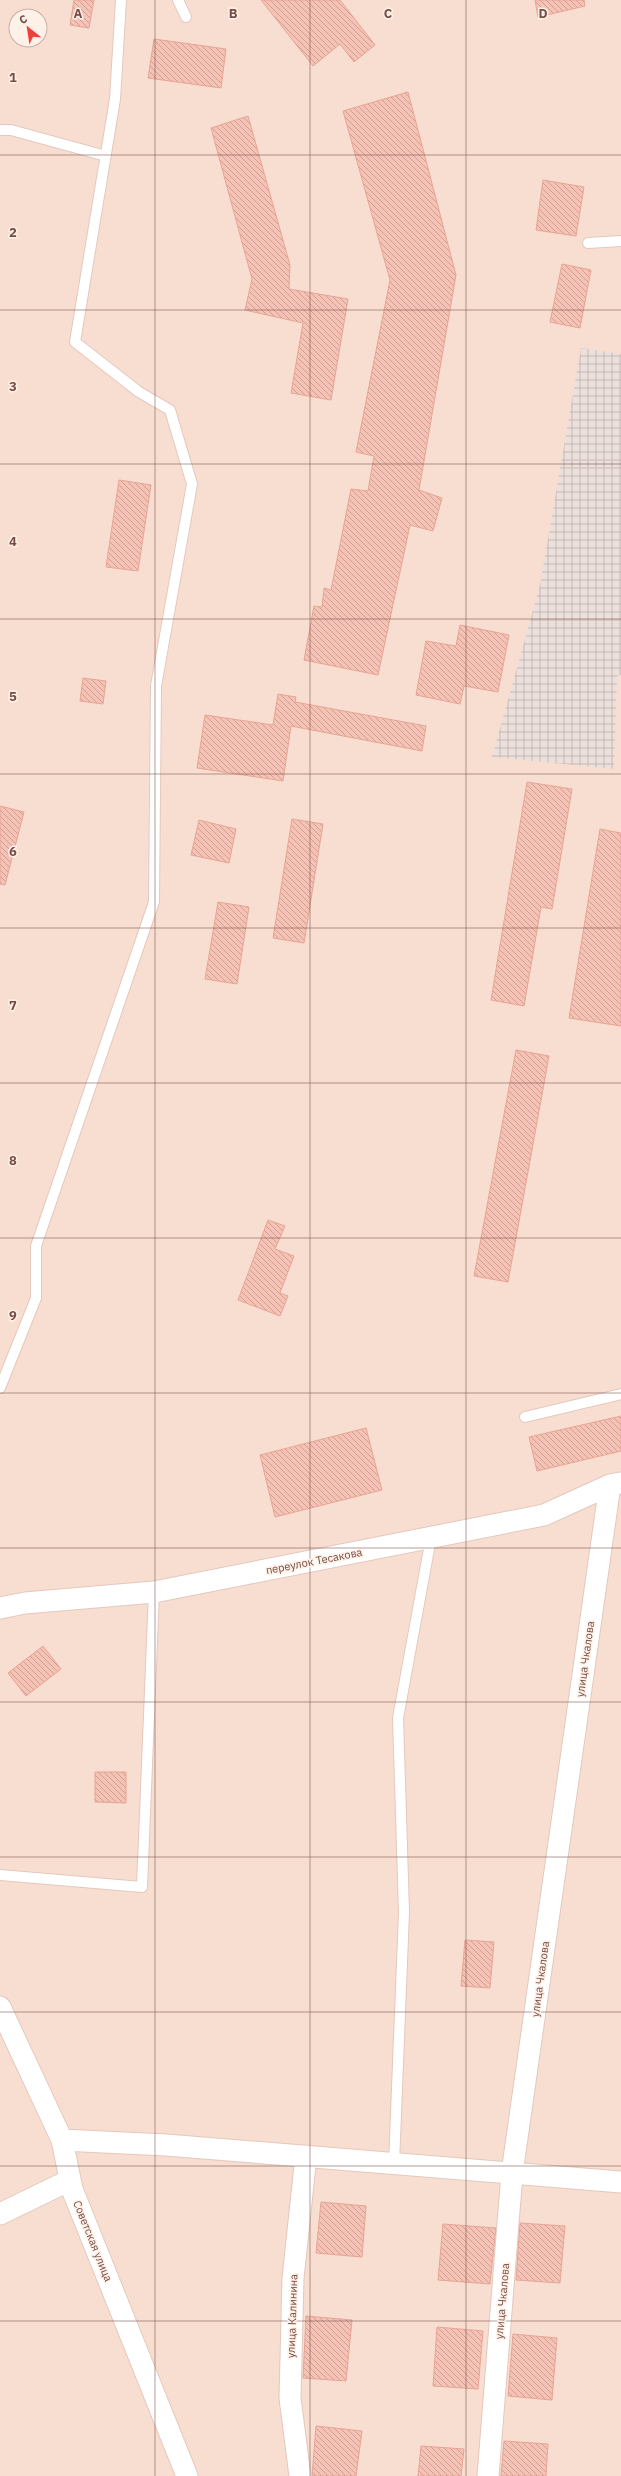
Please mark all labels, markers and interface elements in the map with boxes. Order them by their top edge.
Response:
text: A [74,5,83,22]
text: B [229,5,238,22]
text: C [384,5,393,22]
text: D [538,5,548,22]
north arrow [8,8,48,48]
text: С [16,11,30,27]
text: 1 [9,69,17,86]
text: 2 [9,224,17,241]
text: 3 [9,378,17,395]
text: 4 [9,533,17,550]
text: 5 [9,688,17,705]
text: 6 [9,843,17,860]
text: 7 [9,997,17,1014]
text: 8 [9,1152,17,1169]
text: 9 [9,1307,17,1324]
street label: переулок Тесакова [265,1545,364,1577]
street label: улица Чкалова [573,1620,597,1698]
street label: улица Чкалова [528,1940,552,2018]
street label: Советская улица [70,2198,116,2284]
street label: улица Чкалова [492,2262,512,2340]
street label: улица Калинина [284,2274,300,2358]

